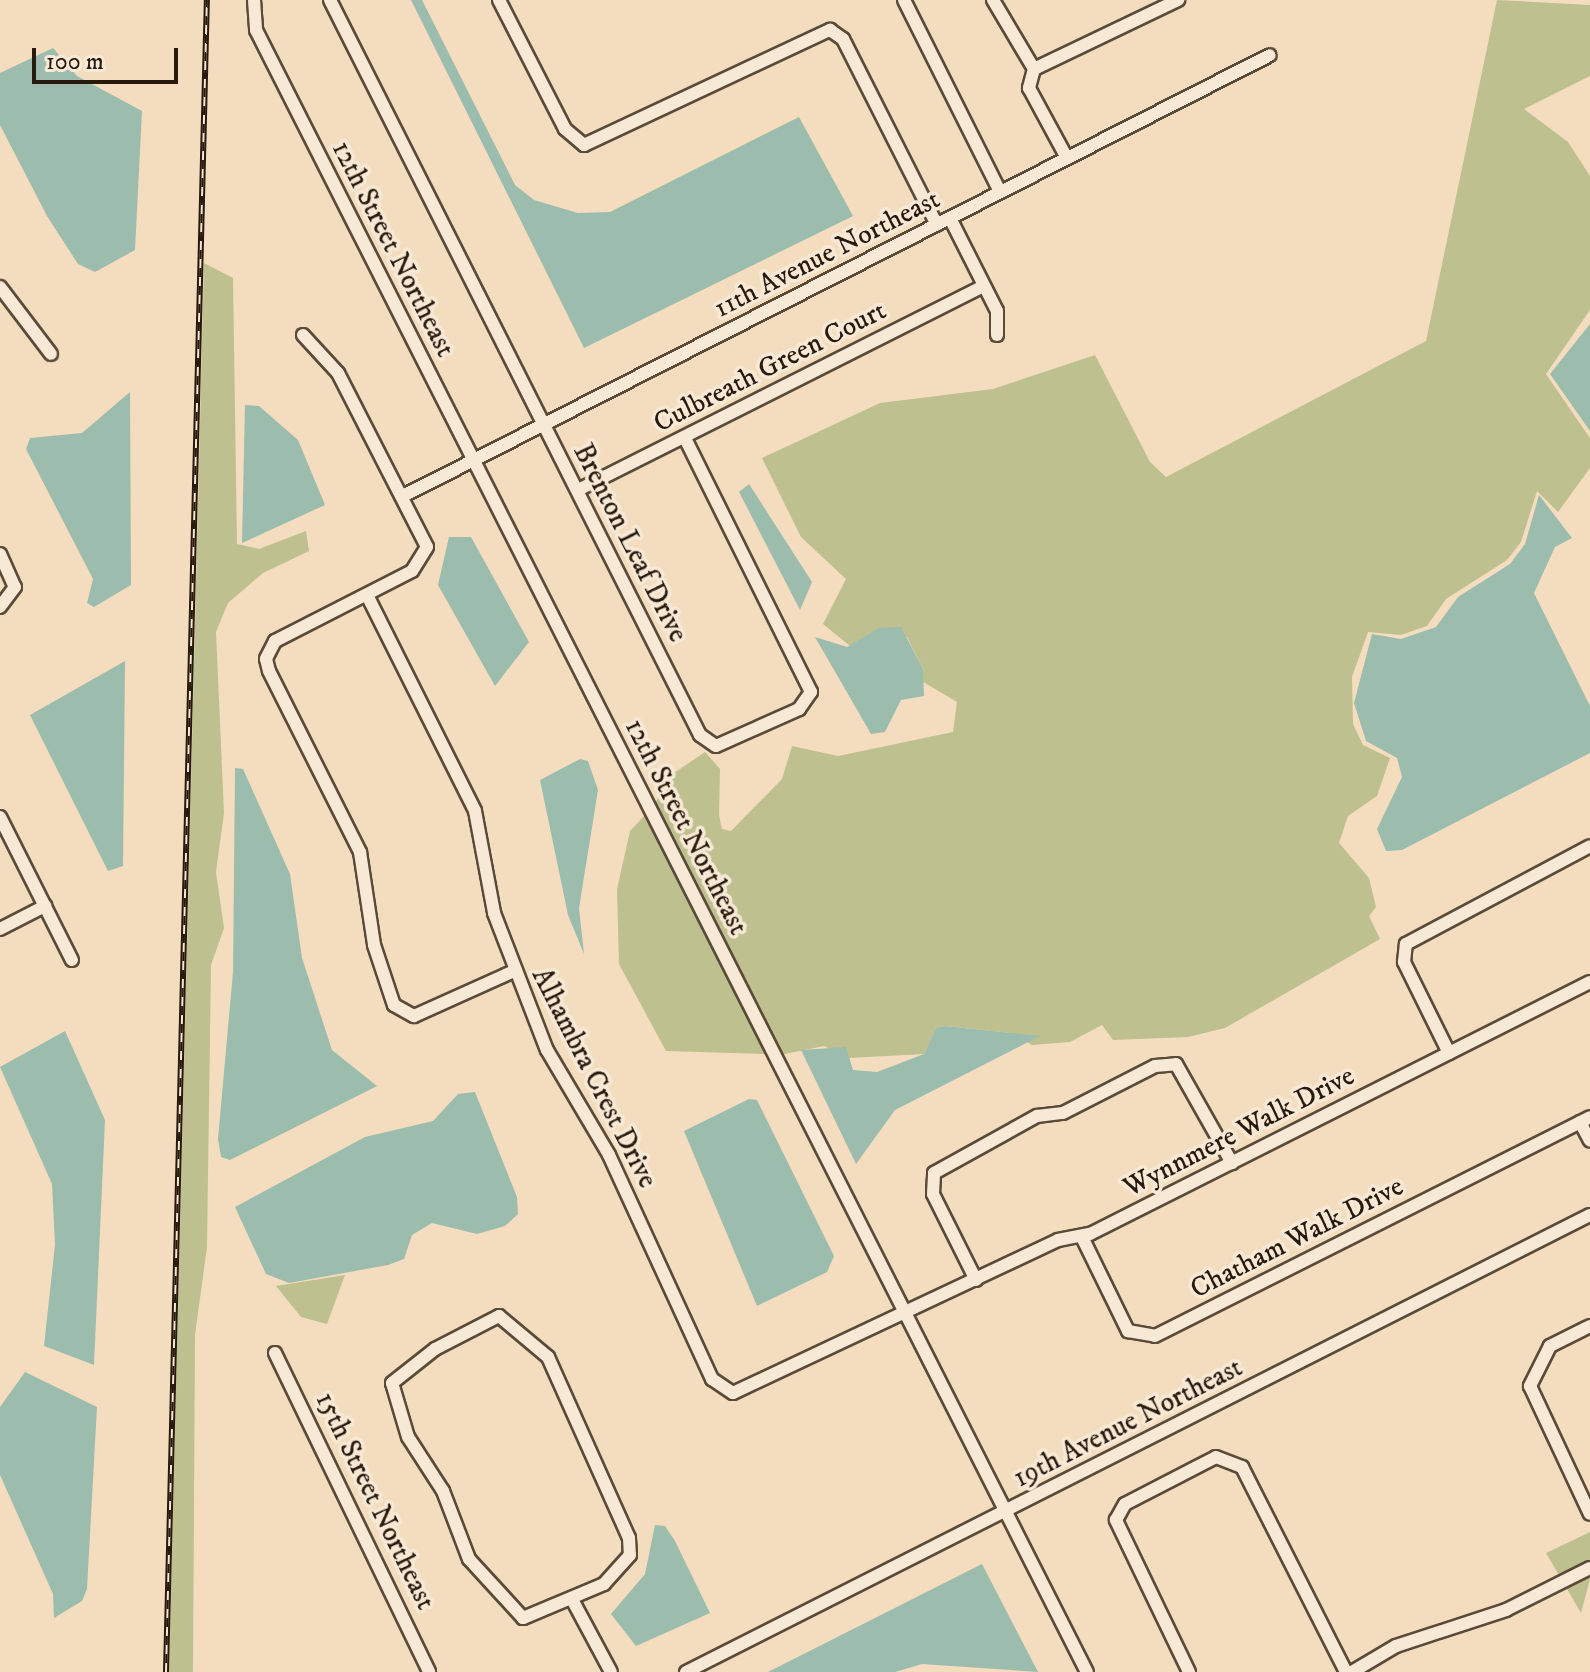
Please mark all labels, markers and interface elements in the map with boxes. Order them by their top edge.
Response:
scale bar [36,32,182,82]
text: 100 m [46,47,104,77]
street label: 12th Street Northeast [324,136,462,362]
street label: 11th Avenue Northeast [709,183,945,325]
street label: Culbreath Green Court [648,294,892,440]
street label: Brenton Leaf Drive [566,438,694,648]
street label: 12th Street Northeast [617,714,755,940]
street label: Alhambra Crest Drive [524,962,664,1194]
street label: Wynnmere Walk Drive [1118,1059,1360,1205]
street label: Chatham Walk Drive [1185,1170,1409,1306]
street label: 19th Avenue Northeast [1008,1351,1248,1495]
street label: 15th Street Northeast [308,1387,442,1615]

